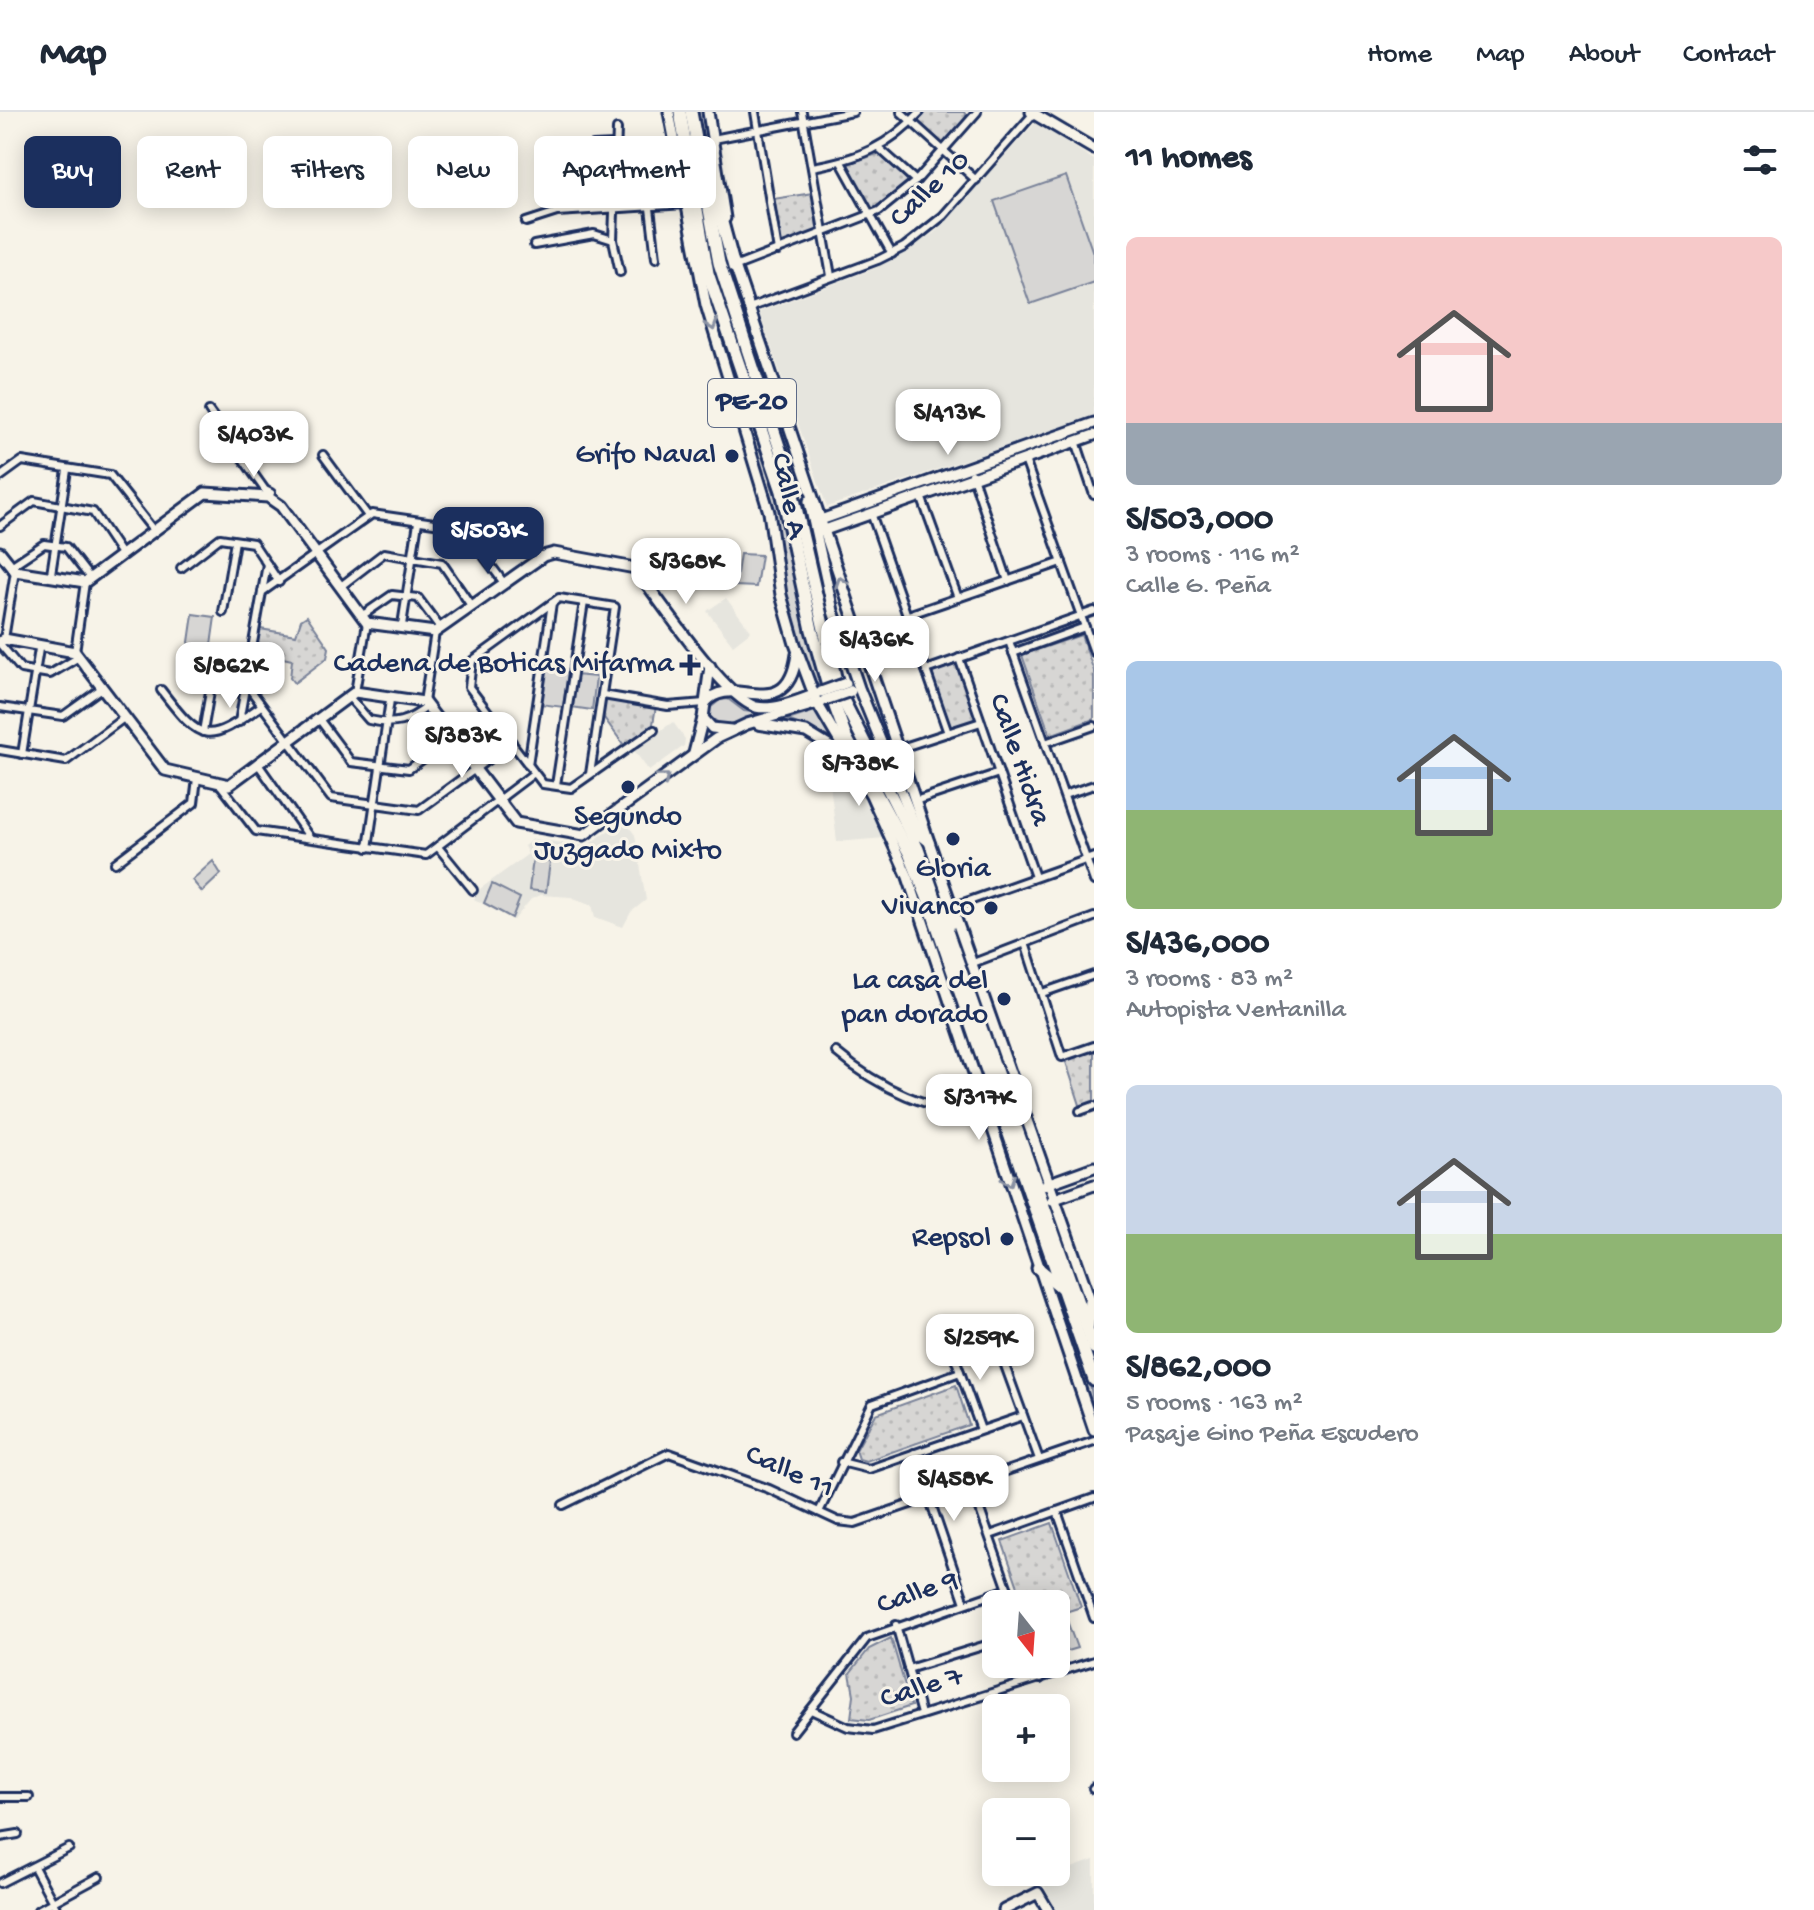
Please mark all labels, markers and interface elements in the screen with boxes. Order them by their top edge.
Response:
text: Map [40,33,106,77]
text: Home [1367,39,1432,72]
text: Map [1476,39,1525,72]
text: About [1569,39,1639,72]
text: Contact [1683,39,1774,72]
chip: Buy [24,136,121,208]
chip: Rent [137,136,247,208]
chip: Filters [263,136,392,208]
chip: New [408,136,518,208]
chip: Apartment [534,136,716,208]
icon: filters [1738,138,1782,182]
text: 11 homes [1126,140,1252,180]
street label: Calle 10 [883,144,979,236]
icon: home [1382,289,1526,433]
one-way arrow [703,318,719,332]
road number: PE-20 [708,379,796,427]
pin: S/413K [883,389,1013,457]
text: S/413K [914,399,982,430]
pin: S/403K [189,411,319,479]
text: S/403K [217,421,291,452]
place label: Grifo Naval [575,439,716,474]
marker: Grifo Naval [723,447,741,465]
street label: Calle A [761,450,813,543]
text: S/503,000 [1126,501,1273,541]
pin: S/503K [423,507,553,575]
text: S/503K [451,517,525,548]
pin: S/368K [621,538,751,606]
text: 3 rooms · 116 m² [1126,541,1299,572]
text: S/368K [649,548,723,579]
text: Calle G. Peña [1126,572,1271,603]
one-way arrow [834,576,851,590]
pin: S/436K [810,616,940,684]
text: S/436K [839,626,911,657]
pin: S/862K [165,642,295,710]
place label: Cadena de Boticas Mifarma [333,648,675,683]
text: S/862K [194,652,266,683]
marker: Cadena de Boticas Mifarma [681,656,699,674]
street label: Calle Hidra [979,689,1057,832]
pin: S/383K [397,712,527,780]
icon: home [1382,713,1526,857]
text: S/383K [425,722,499,753]
pin: S/738K [794,740,924,808]
text: S/738K [822,750,896,781]
one-way arrow [655,773,669,788]
marker: Segundo Juzgado Mixto [619,778,637,796]
place label: Segundo Juzgado Mixto [534,801,722,870]
marker: Gloria [944,830,962,848]
place label: Gloria [916,853,992,888]
place label: Vivanco [881,891,975,926]
marker: Vivanco [982,899,1000,917]
text: S/436,000 [1126,925,1270,965]
place label: La casa del pan dorado [841,965,988,1034]
text: 3 rooms · 83 m² [1126,965,1293,996]
marker: La casa del pan dorado [995,990,1013,1008]
text: Autopista Ventanilla [1126,996,1346,1027]
pin: S/317K [914,1074,1044,1142]
text: S/317K [944,1084,1014,1115]
icon: home [1382,1137,1526,1281]
one-way arrow [1000,1174,1016,1188]
place label: Repsol [912,1222,991,1257]
marker: Repsol [998,1230,1016,1248]
pin: S/259K [915,1314,1045,1382]
text: S/259K [944,1324,1016,1355]
text: S/862,000 [1126,1349,1271,1389]
text: 5 rooms · 163 m² [1126,1389,1303,1420]
text: Pasaje Gino Peña Escudero [1126,1420,1419,1451]
street label: Calle 11 [739,1438,839,1508]
pin: S/458K [889,1455,1019,1523]
text: S/458K [918,1465,990,1496]
street label: Calle 9 [873,1564,963,1624]
north arrow [982,1590,1070,1678]
map controls [982,1590,1070,1886]
street label: Calle 7 [877,1660,969,1718]
button: + [982,1694,1070,1782]
button: − [982,1798,1070,1886]

